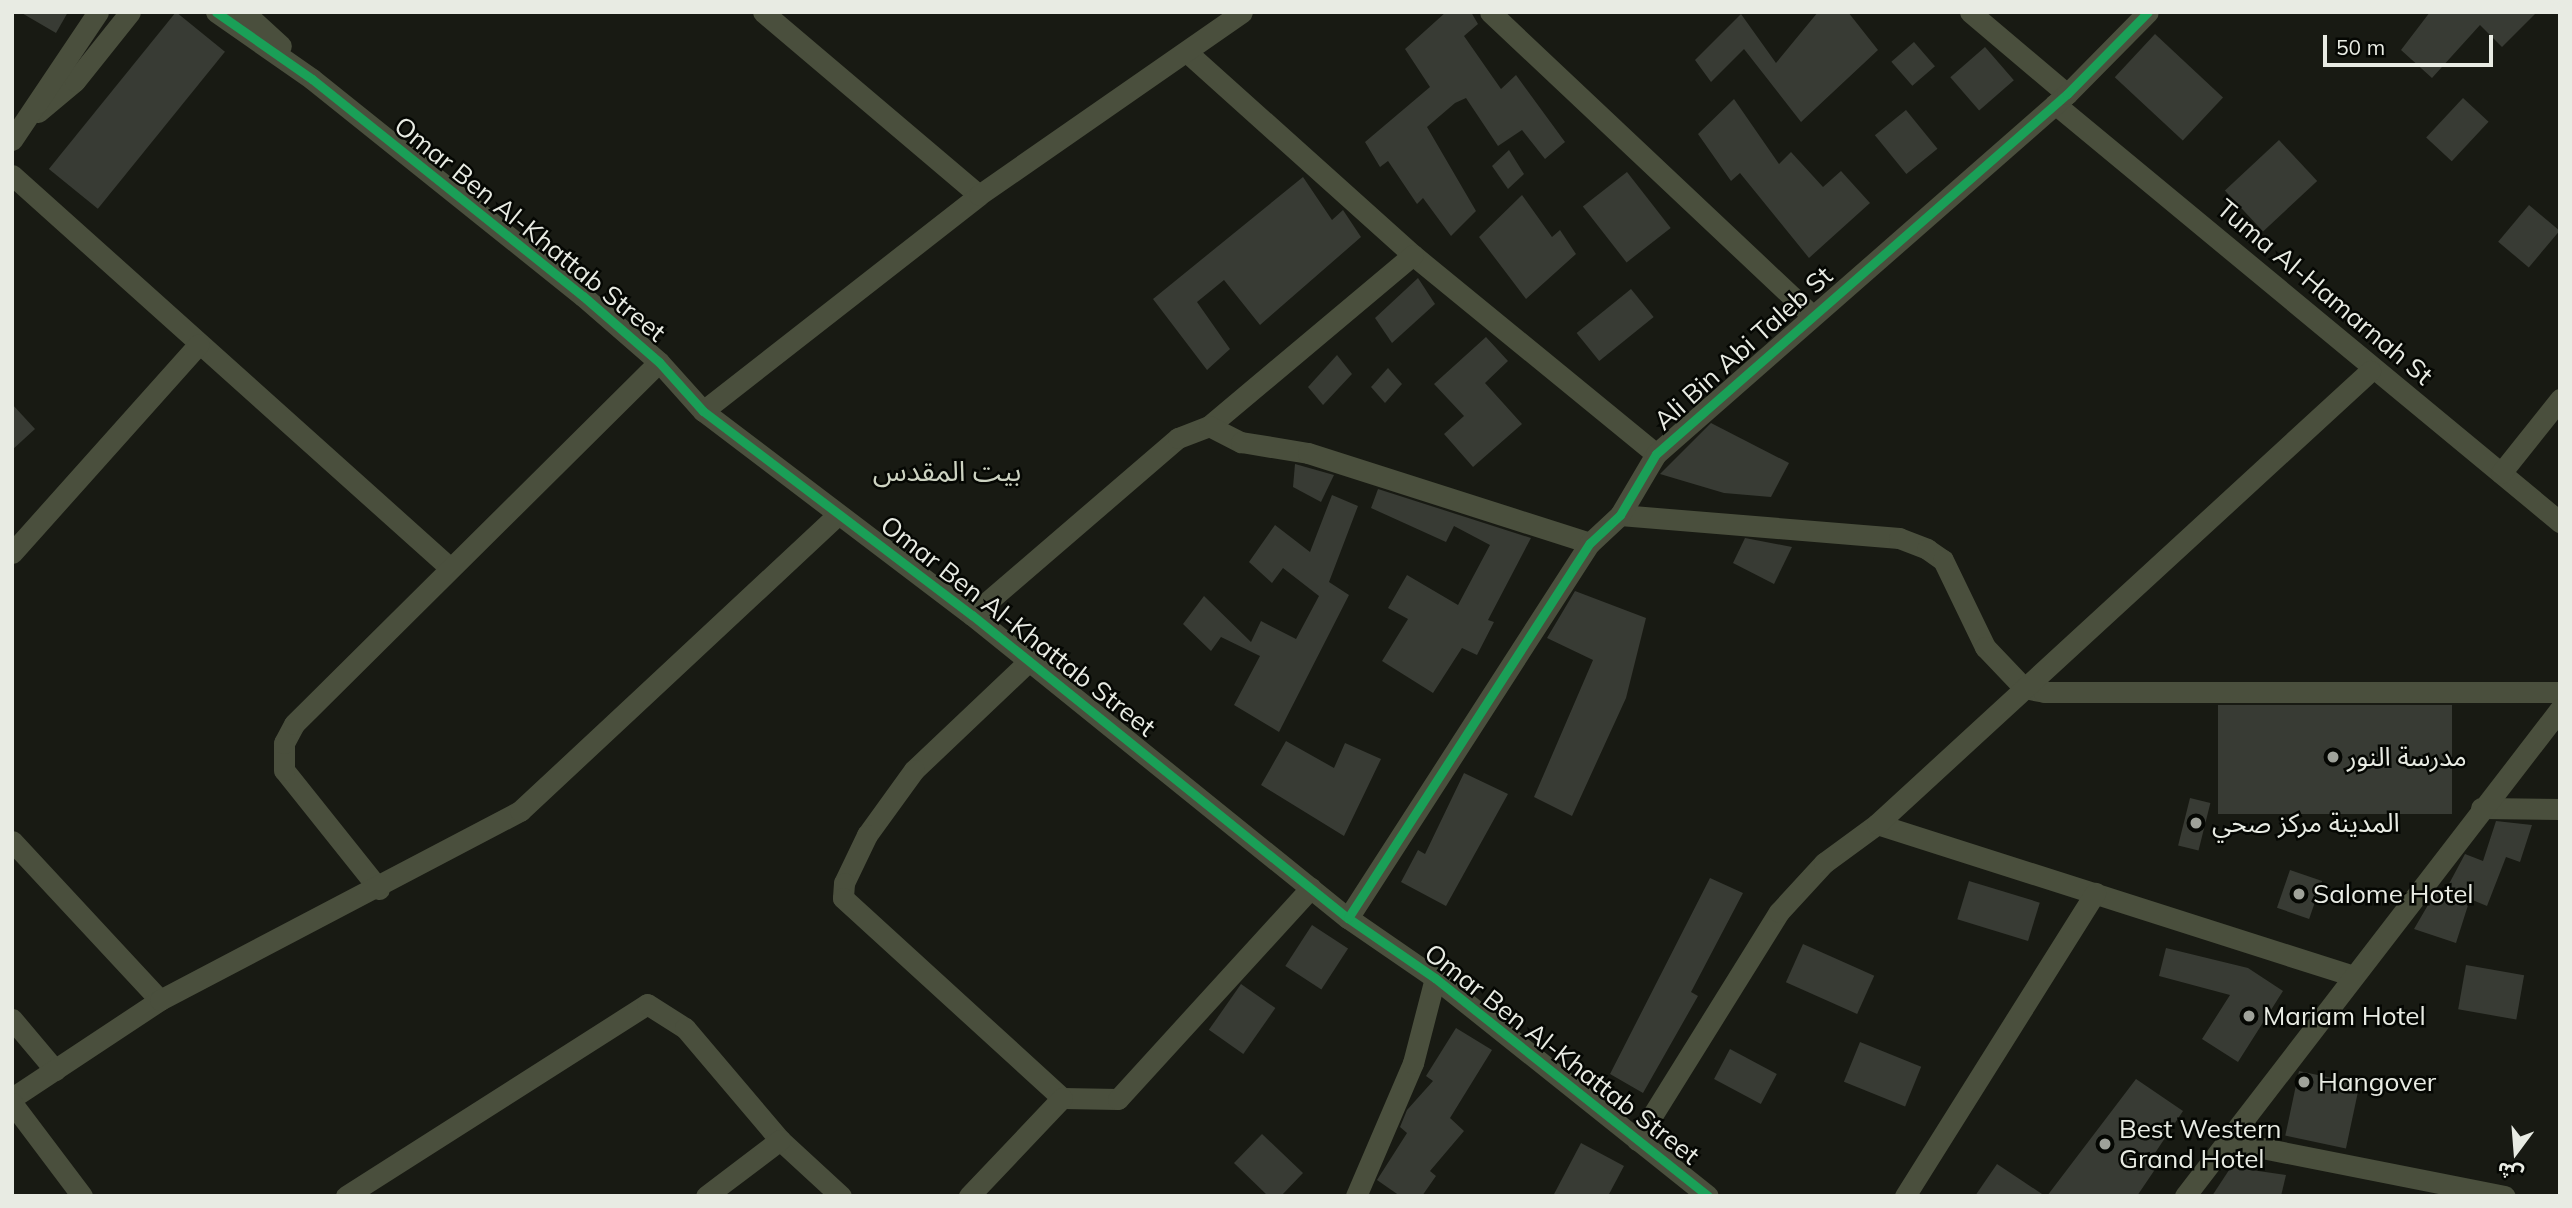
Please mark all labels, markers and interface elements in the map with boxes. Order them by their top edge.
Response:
scale bar [2327,21,2497,65]
text: 50 m [2336,34,2385,60]
street label: Omar Ben Al-Khattab Street [388,110,672,348]
street label: Tuma Al-Hamarnah St [2211,193,2439,391]
street label: Ali Bin Abi Taleb St [1647,260,1839,436]
district label: بيت المقدس [873,454,1021,488]
street label: Omar Ben Al-Khattab Street [874,509,1162,743]
place label: مدرسة النور [2347,741,2467,773]
marker: مدرسة النور [2325,749,2341,765]
place label: المدينة مركز صحي [2212,807,2400,839]
marker: المدينة مركز صحي [2186,813,2206,833]
place label: Salome Hotel [2313,878,2474,910]
marker: Salome Hotel [2291,886,2307,902]
street label: Omar Ben Al-Khattab Street [1418,937,1706,1171]
place label: Mariam Hotel [2263,1000,2426,1032]
marker: Mariam Hotel [2241,1008,2257,1024]
place label: Hangover [2318,1066,2436,1098]
marker: Hangover [2296,1074,2312,1090]
place label: Best Western Grand Hotel [2119,1113,2282,1174]
north arrow [2481,1117,2551,1187]
marker: Best Western Grand Hotel [2097,1136,2113,1152]
text: ش [2494,1157,2526,1187]

